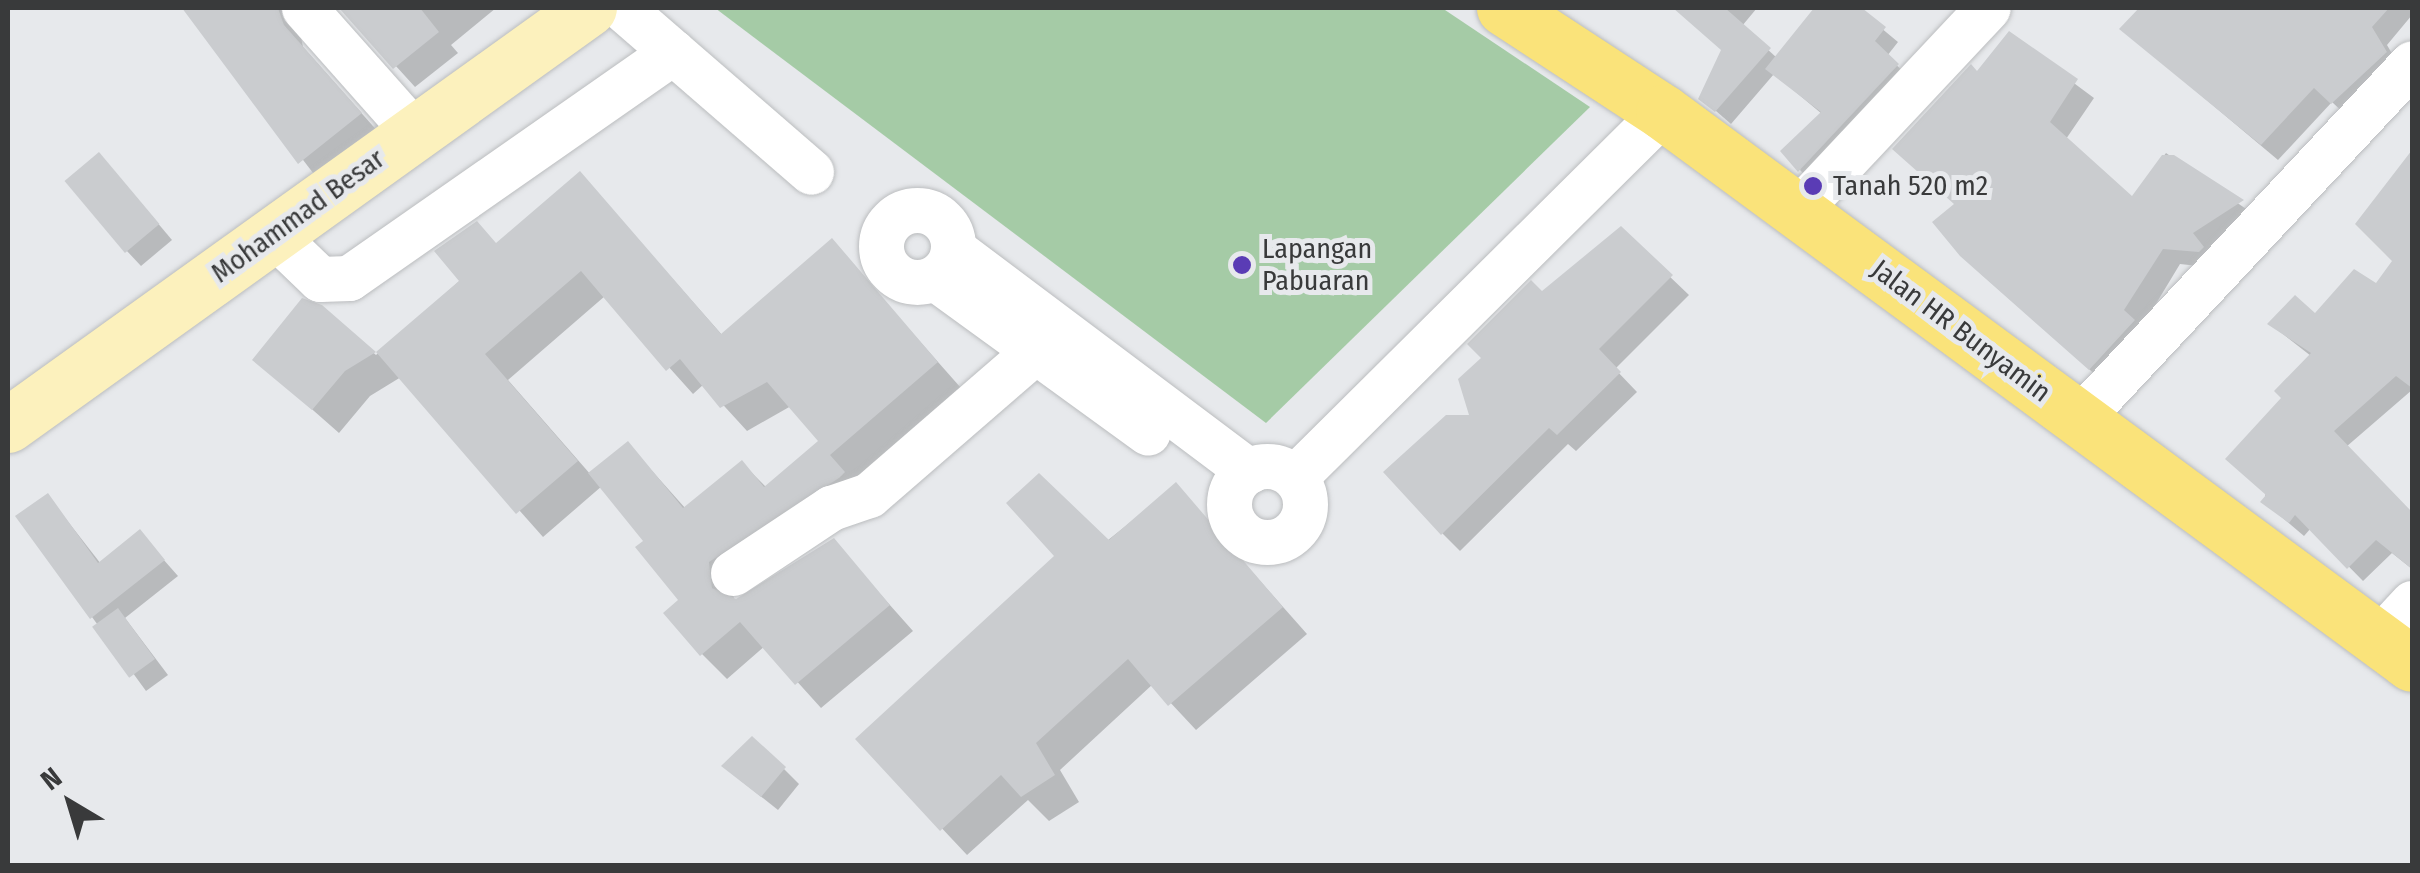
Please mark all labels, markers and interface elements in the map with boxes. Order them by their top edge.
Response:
street label: Mohammad Besar [205,142,391,290]
place label: Tanah 520 m2 [1833,169,1988,203]
marker: Tanah 520 m2 [1802,175,1824,197]
place label: Lapangan Pabuaran [1262,232,1372,298]
street label: Jalan HR Bunyamin [1865,253,2057,409]
marker: Lapangan Pabuaran [1231,254,1253,276]
north arrow [20,753,120,853]
text: N [34,761,68,797]

